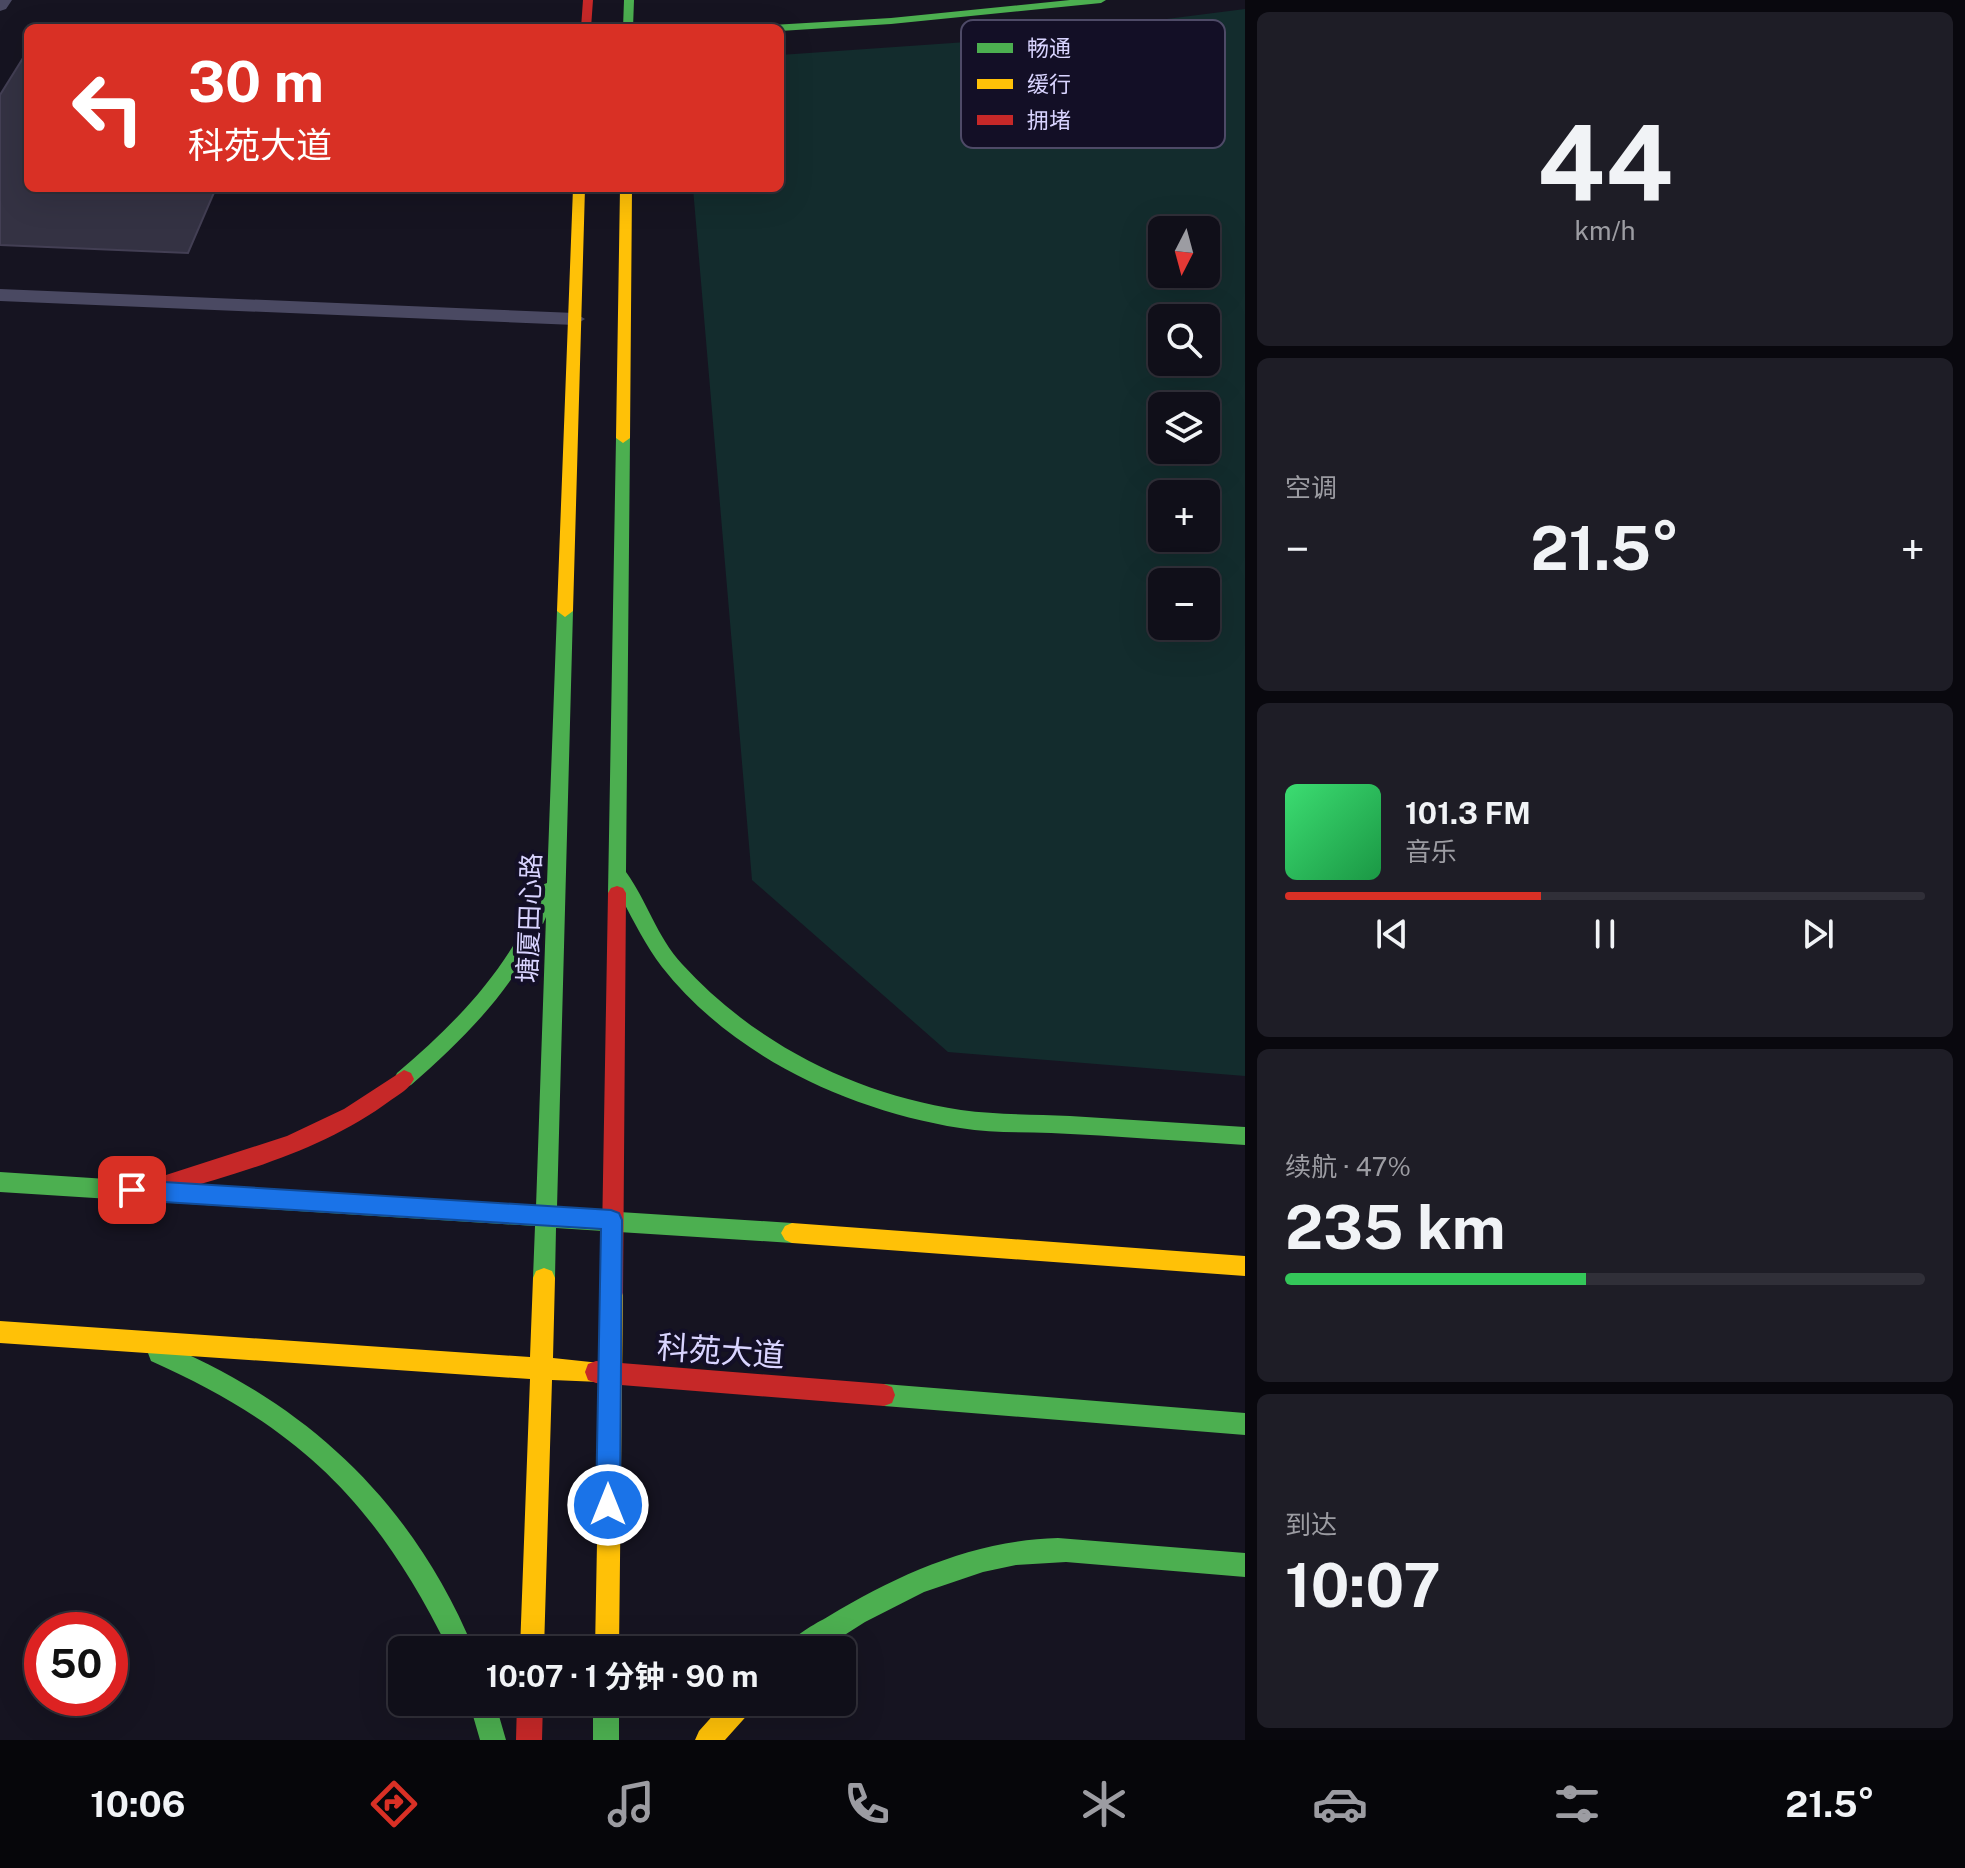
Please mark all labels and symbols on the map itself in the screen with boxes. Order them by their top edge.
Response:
legend [961,20,1225,148]
text: 畅通 [1027,35,1071,61]
text: 缓行 [1027,71,1071,97]
text: 拥堵 [1027,107,1071,133]
north arrow [1148,216,1220,288]
street label: 塘厦田心路 [511,852,547,984]
pin [98,1156,166,1224]
street label: 科苑大道 [656,1328,786,1374]
position arrow [566,1463,650,1547]
speed limit sign: 50 [24,1612,128,1716]

